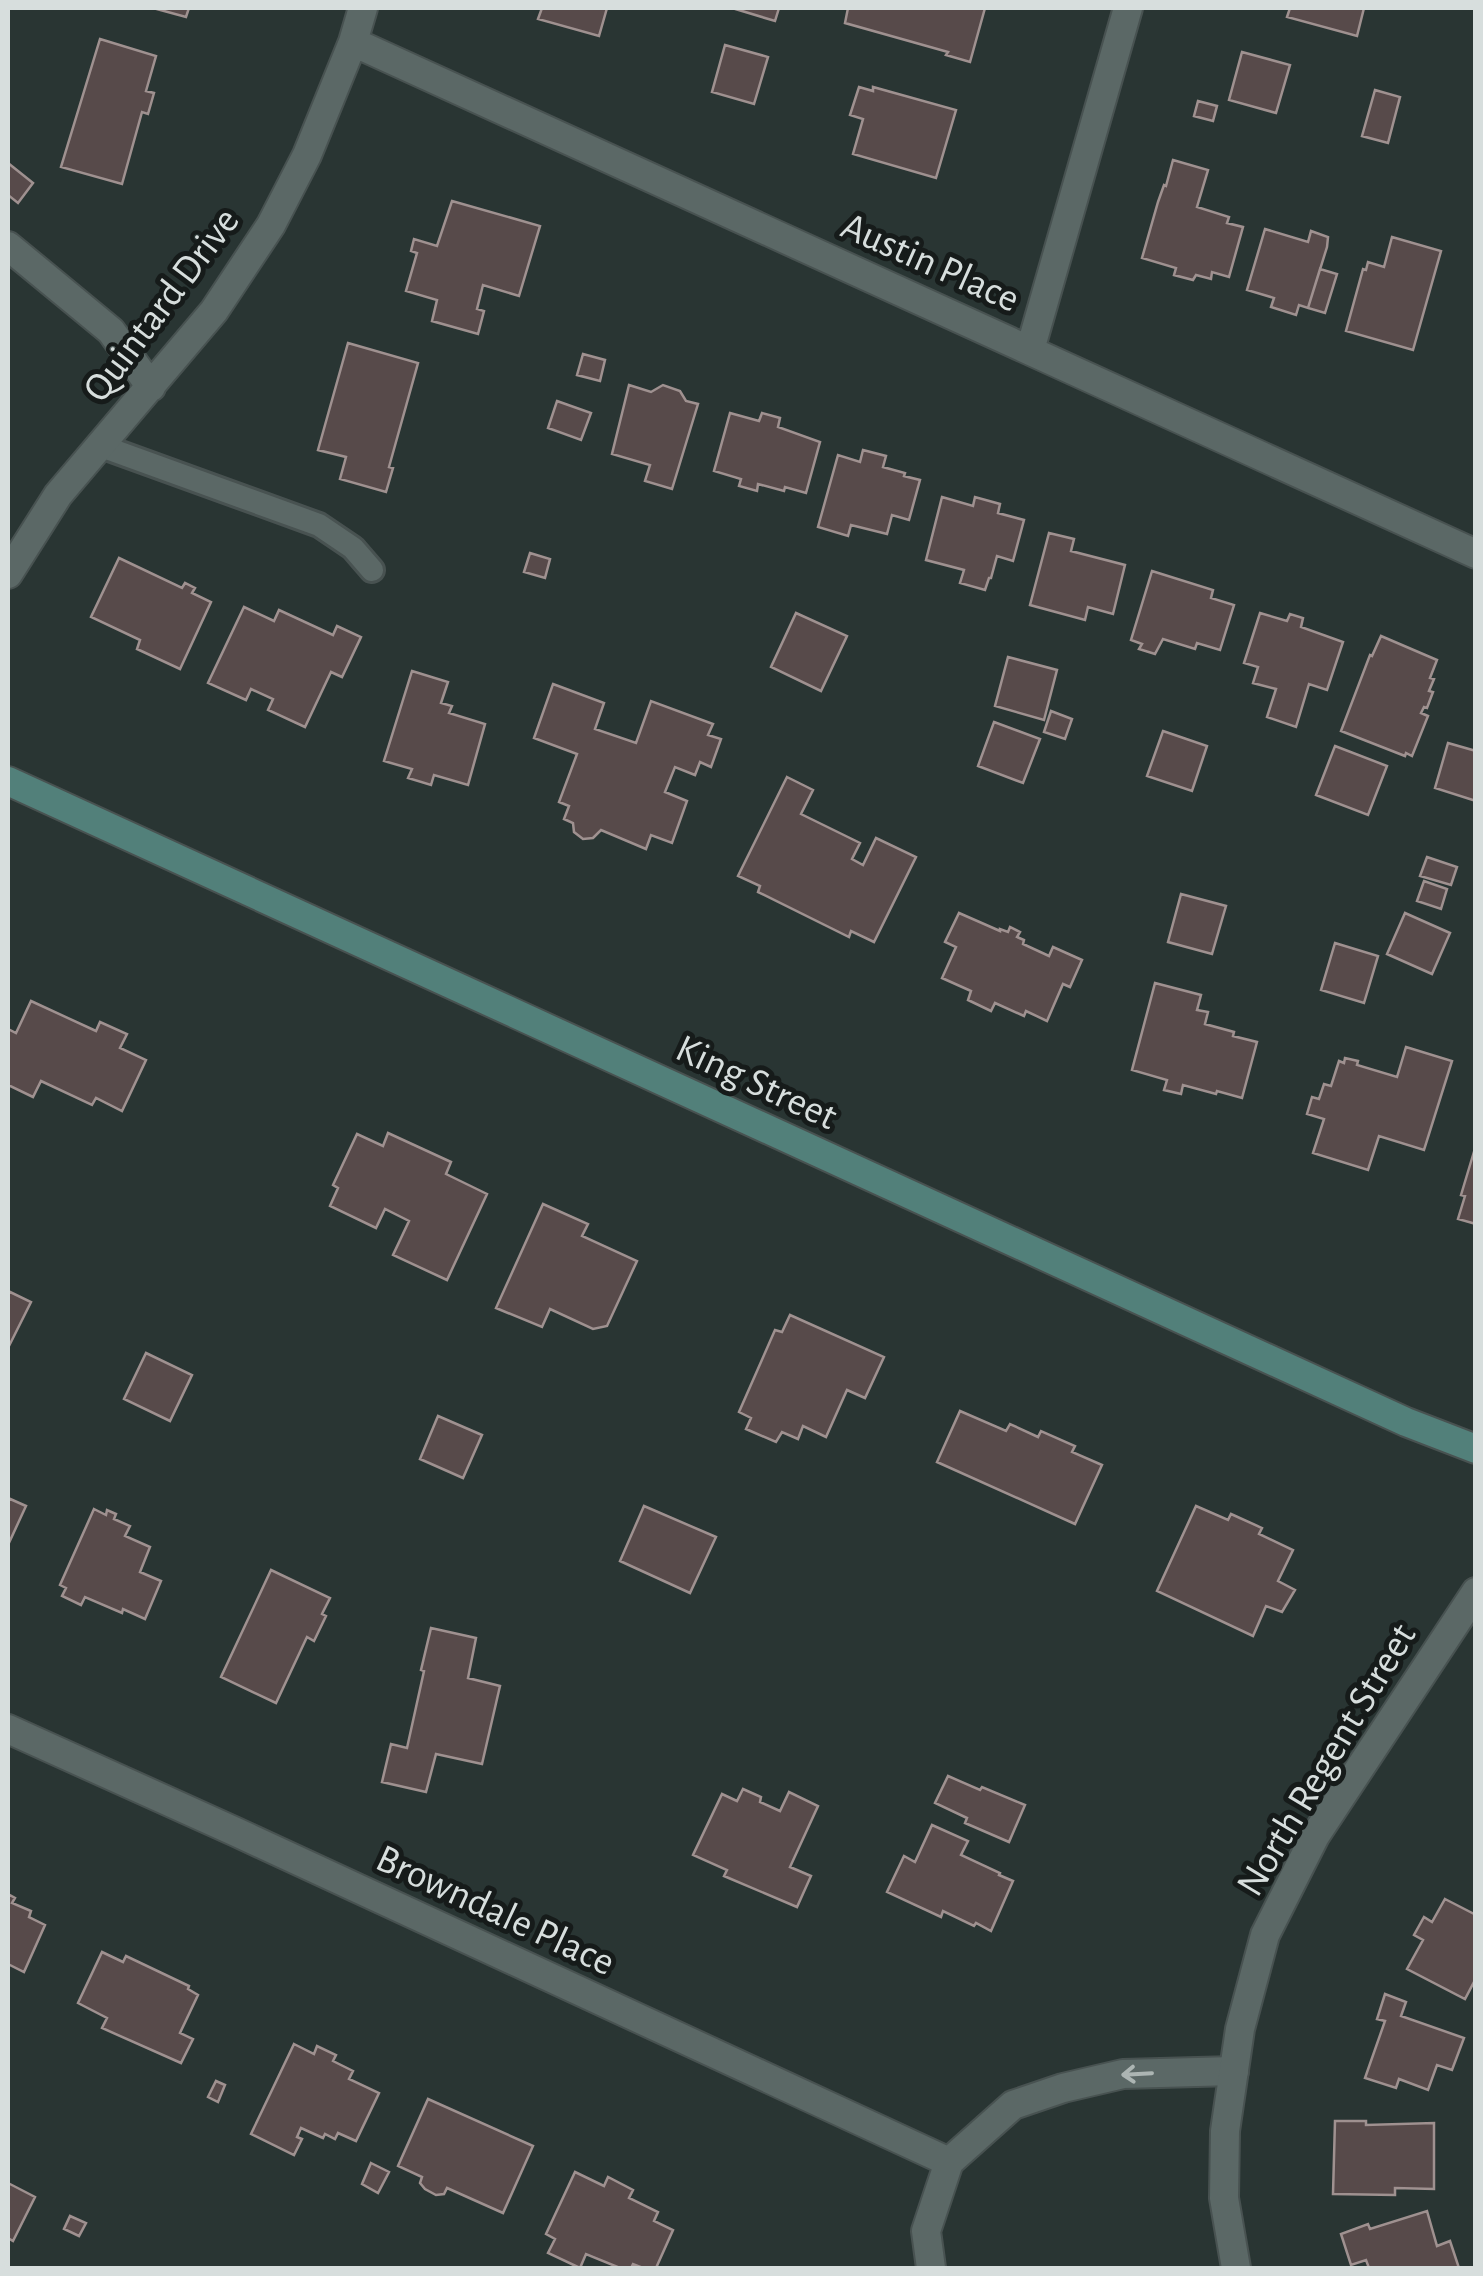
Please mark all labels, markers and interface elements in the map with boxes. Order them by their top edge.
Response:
street label: Quintard Drive [76,201,247,409]
street label: Austin Place [835,206,1025,320]
street label: King Street [670,1028,843,1137]
street label: North Regent Street [1230,1617,1424,1903]
street label: Browndale Place [370,1838,620,1983]
one-way arrow [1121,2065,1153,2084]

